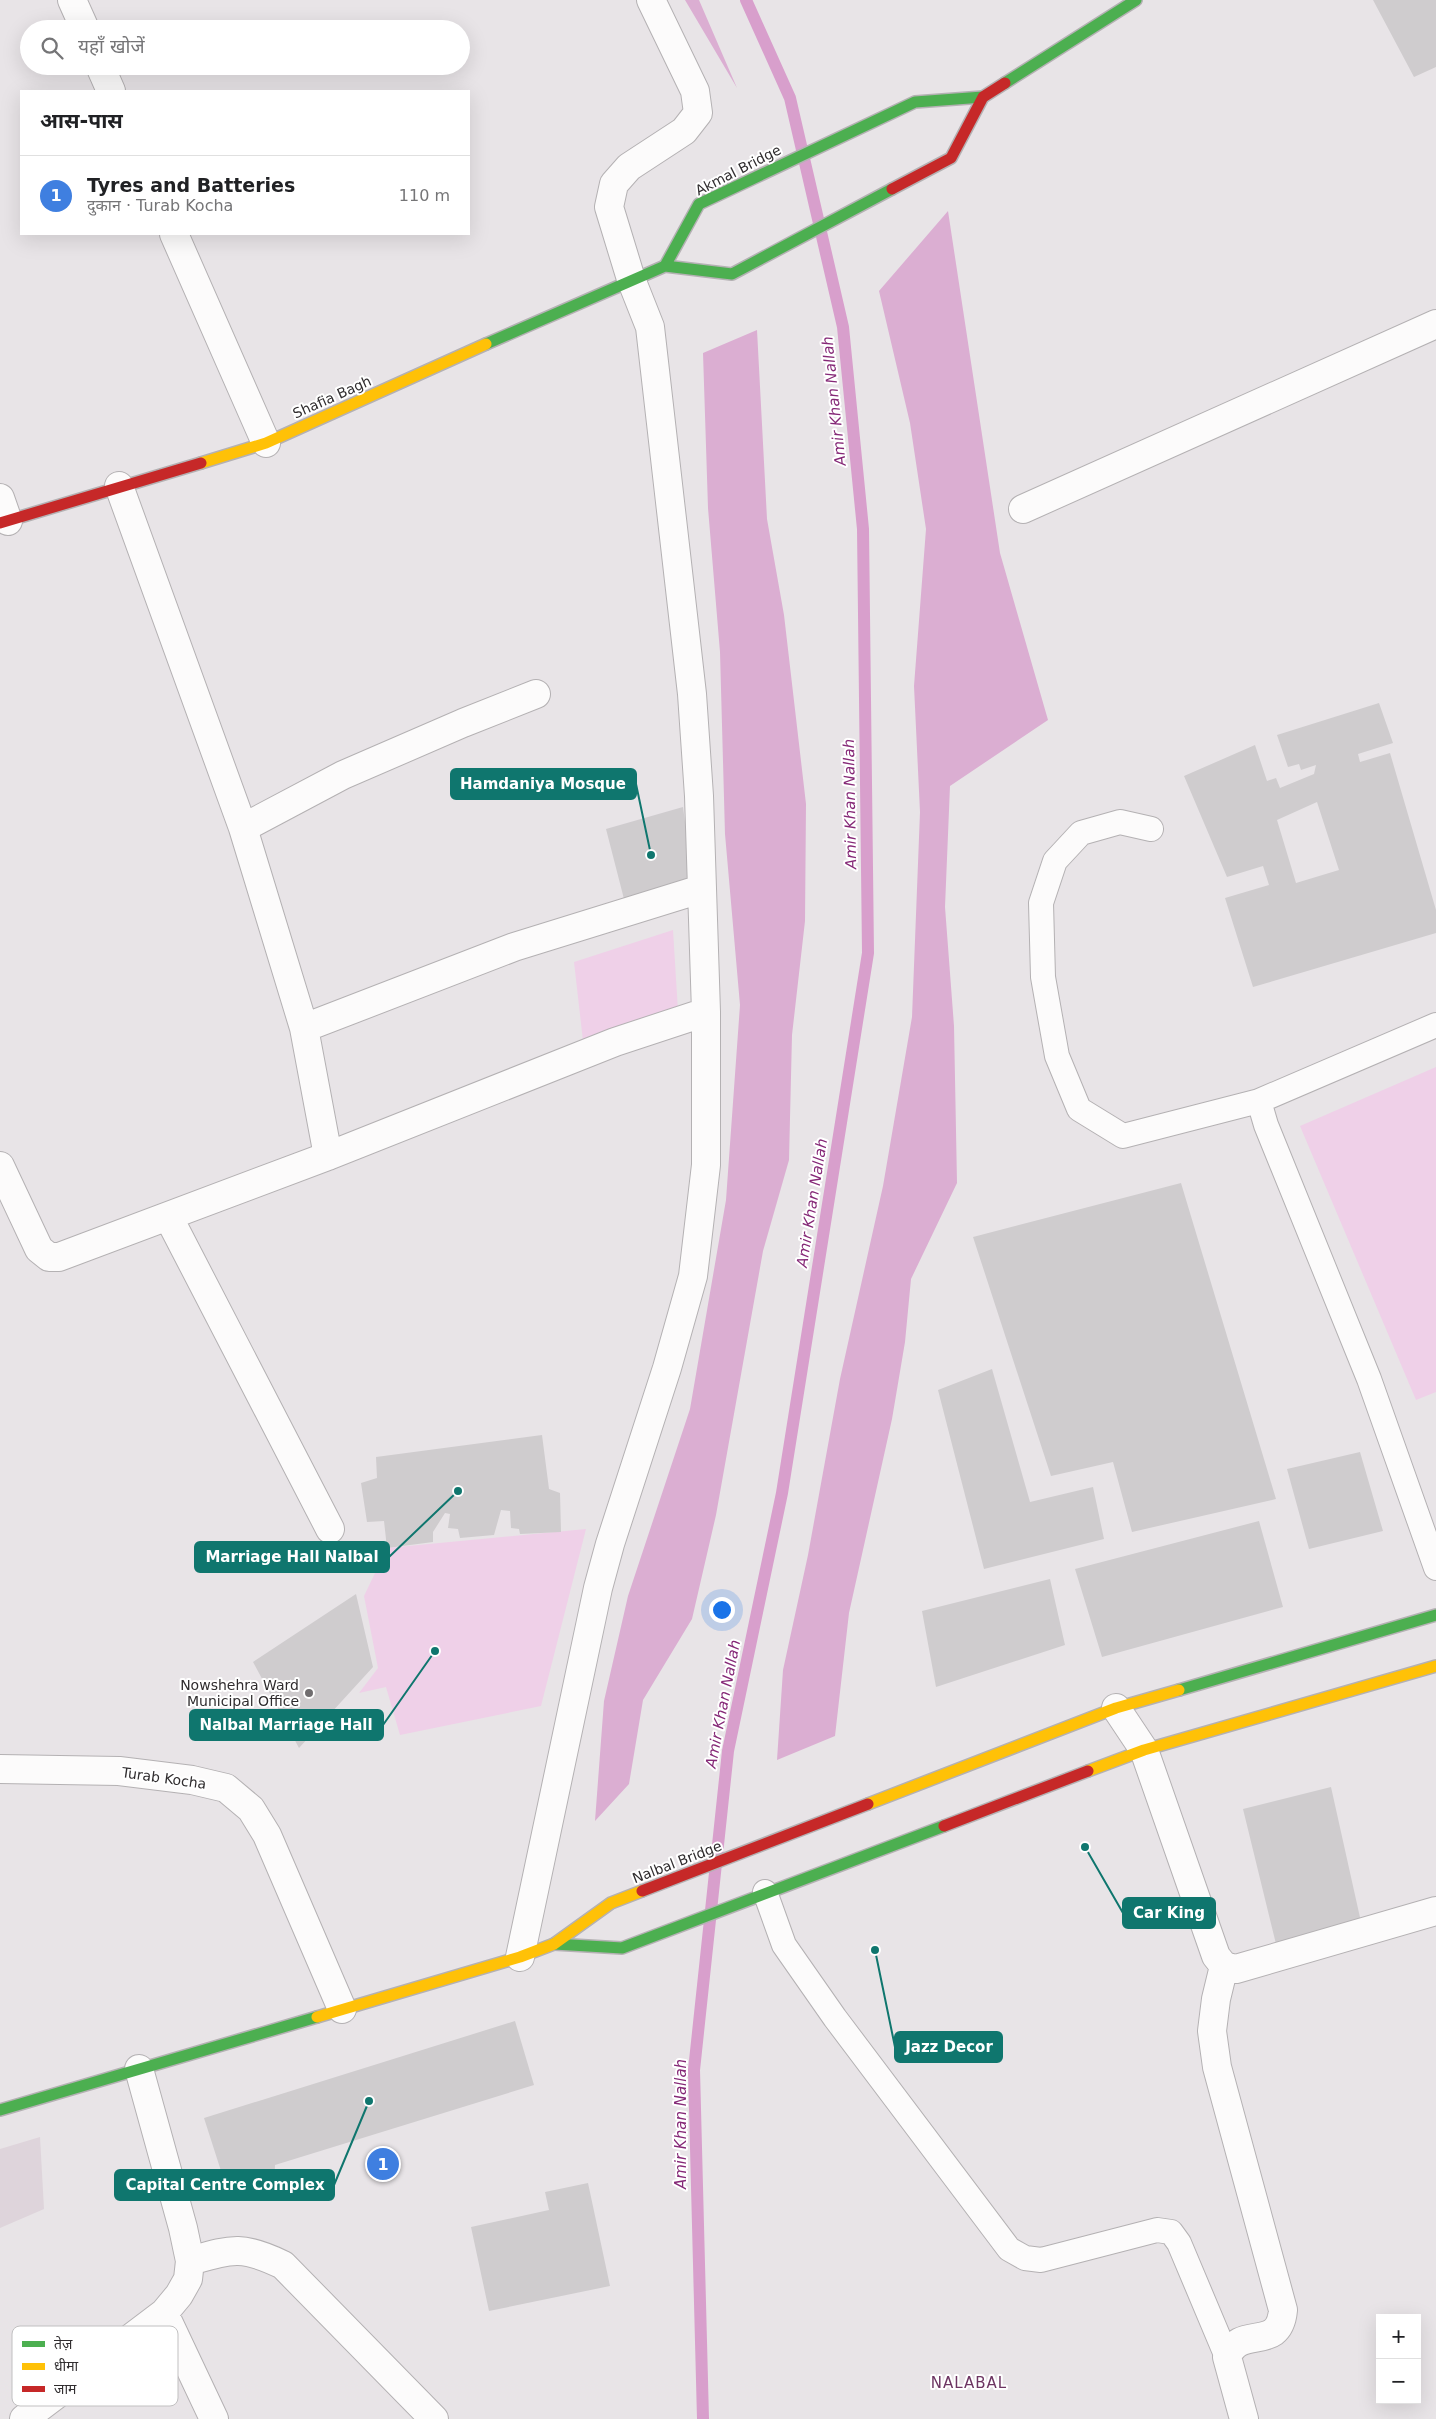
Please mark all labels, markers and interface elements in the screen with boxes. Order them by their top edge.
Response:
search box [20,20,470,75]
icon: search [38,34,66,62]
text: यहाँ खोजें [78,35,145,57]
text: आस-पास [40,109,123,133]
street label: Akmal Bridge [693,142,783,198]
text: Tyres and Batteries [87,174,295,196]
text: 1 [50,186,62,205]
text: 110 m [399,186,450,205]
text: दुकान · Turab Kocha [87,196,233,215]
water label: Amir Khan Nallah [818,335,850,468]
street label: Shafia Bagh [290,373,374,421]
water label: Amir Khan Nallah [840,739,860,870]
callout: Hamdaniya Mosque [451,769,636,799]
text: Hamdaniya Mosque [460,775,626,793]
water label: Amir Khan Nallah [793,1137,831,1270]
callout: Marriage Hall Nalbal [195,1542,389,1572]
text: Marriage Hall Nalbal [205,1548,379,1566]
your location [709,1597,735,1623]
water label: Amir Khan Nallah [702,1638,744,1771]
place label: Nowshehra Ward Municipal Office [180,1677,299,1709]
marker: Nowshehra Ward Municipal Office [303,1687,315,1699]
callout: Nalbal Marriage Hall [190,1710,383,1740]
text: Nalbal Marriage Hall [199,1716,373,1734]
street label: Turab Kocha [120,1764,207,1792]
street label: Nalbal Bridge [630,1838,724,1886]
callout: Car King [1123,1898,1215,1928]
text: Car King [1133,1904,1205,1922]
callout: Jazz Decor [895,2032,1002,2062]
text: Jazz Decor [904,2038,993,2056]
water label: Amir Khan Nallah [672,2059,690,2190]
pin: 1 [367,2145,399,2183]
callout: Capital Centre Complex [115,2170,334,2200]
text: Capital Centre Complex [125,2176,325,2194]
map controls [1376,2314,1421,2404]
button: + [1376,2314,1421,2359]
legend [12,2326,178,2406]
text: तेज़ [54,2335,73,2352]
text: धीमा [54,2358,79,2374]
button: − [1376,2359,1421,2404]
district label: NALABAL [931,2374,1007,2392]
text: जाम [54,2381,77,2397]

